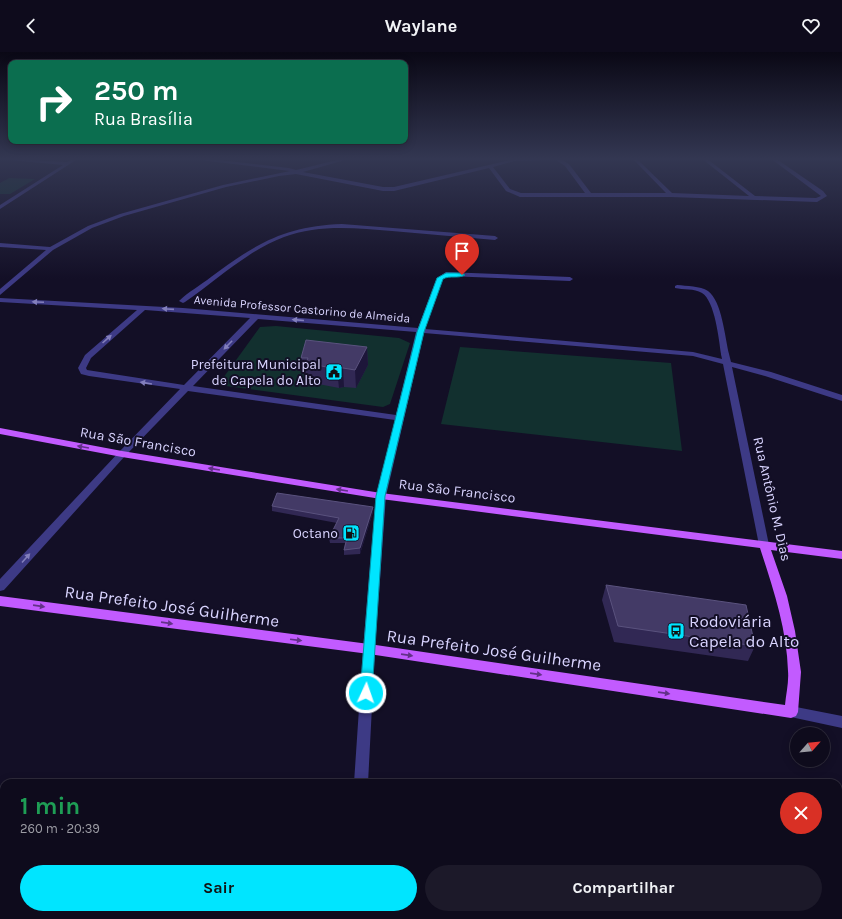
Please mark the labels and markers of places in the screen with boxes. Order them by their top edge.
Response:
pin [445,234,479,275]
place label: Prefeitura Municipal de Capela do Alto [191,356,321,389]
public building icon: Prefeitura Municipal de Capela do Alto [324,362,344,382]
fuel station icon: Octano [341,523,361,543]
place label: Octano [293,525,338,542]
place label: Rodoviária Capela do Alto [689,611,799,651]
bus stop icon: Rodoviária Capela do Alto [666,621,686,641]

